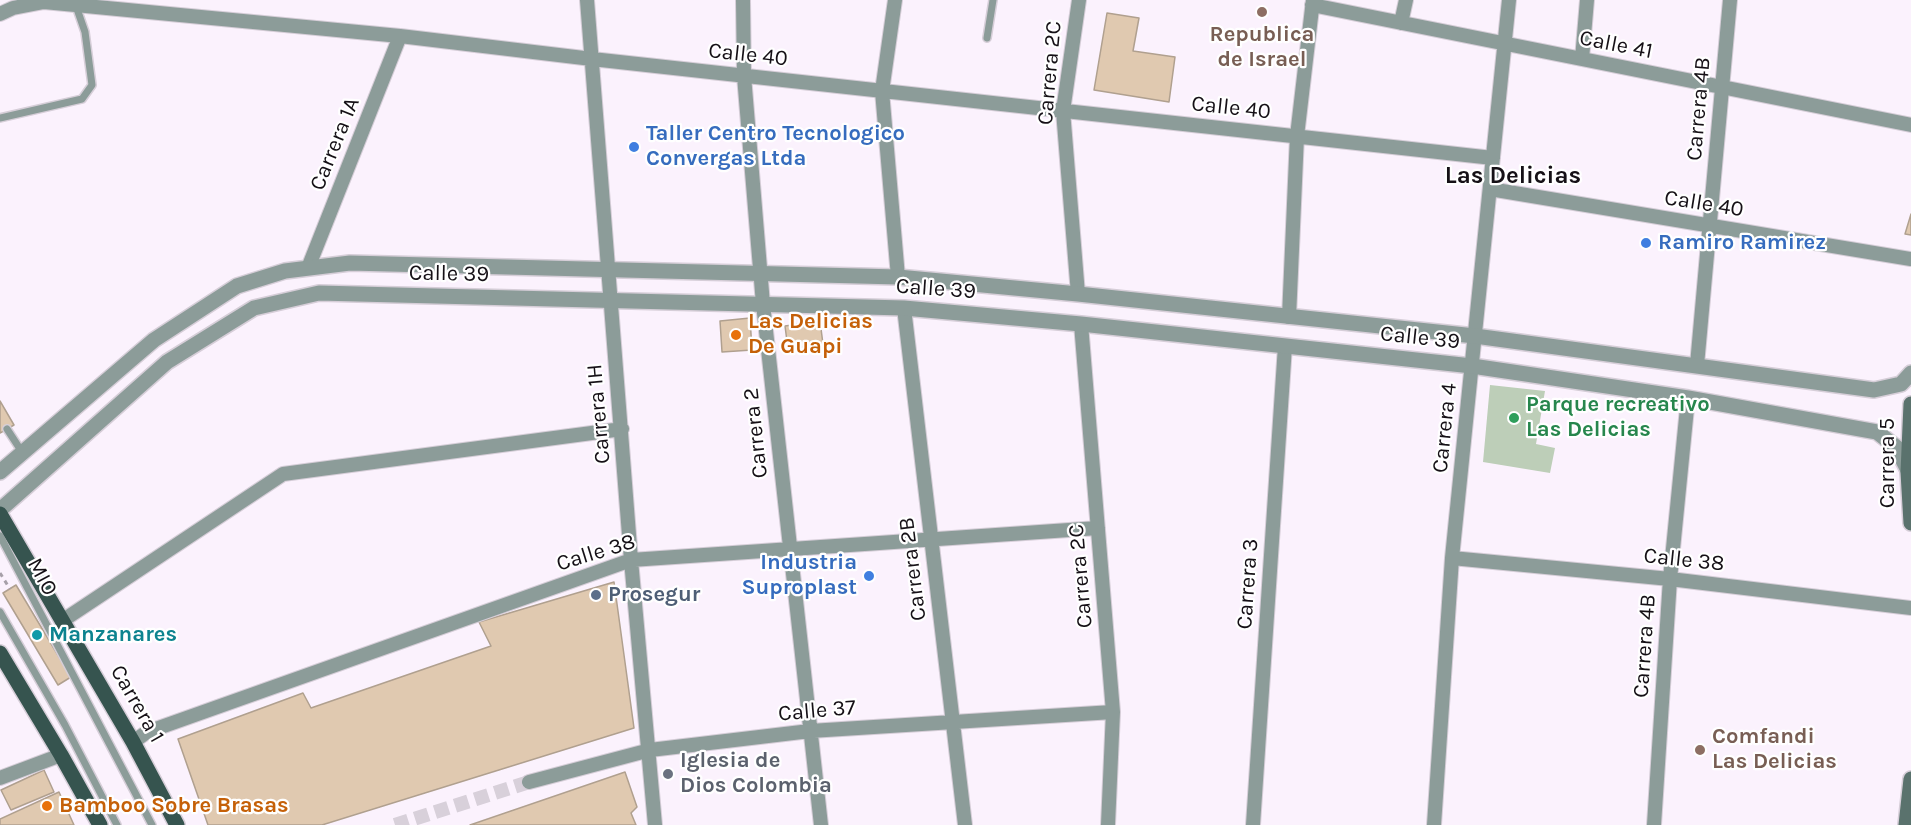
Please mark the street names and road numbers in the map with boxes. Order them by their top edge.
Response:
street label: Carrera 2C [1032,20,1068,126]
street label: Calle 41 [1577,25,1655,65]
street label: Calle 40 [707,38,789,72]
street label: Carrera 4B [1681,56,1717,162]
street label: Calle 40 [1190,91,1272,125]
street label: Carrera 1A [304,94,366,194]
street label: Calle 40 [1663,185,1745,223]
street label: Calle 39 [409,260,489,288]
street label: Calle 39 [895,273,977,305]
street label: Calle 39 [1379,321,1461,355]
street label: Carrera 1H [581,363,617,465]
street label: Carrera 4 [1427,382,1463,474]
street label: Carrera 2 [738,386,774,480]
street label: Carrera 5 [1875,418,1901,508]
street label: Carrera 2B [894,516,932,622]
street label: Carrera 2C [1063,523,1099,629]
street label: Calle 38 [553,529,639,577]
street label: Carrera 3 [1232,538,1264,630]
street label: Calle 38 [1642,543,1726,577]
street label: MIO [21,554,63,600]
street label: Carrera 4B [1628,593,1662,699]
street label: Carrera 1 [104,660,170,748]
street label: Calle 37 [777,694,857,728]

